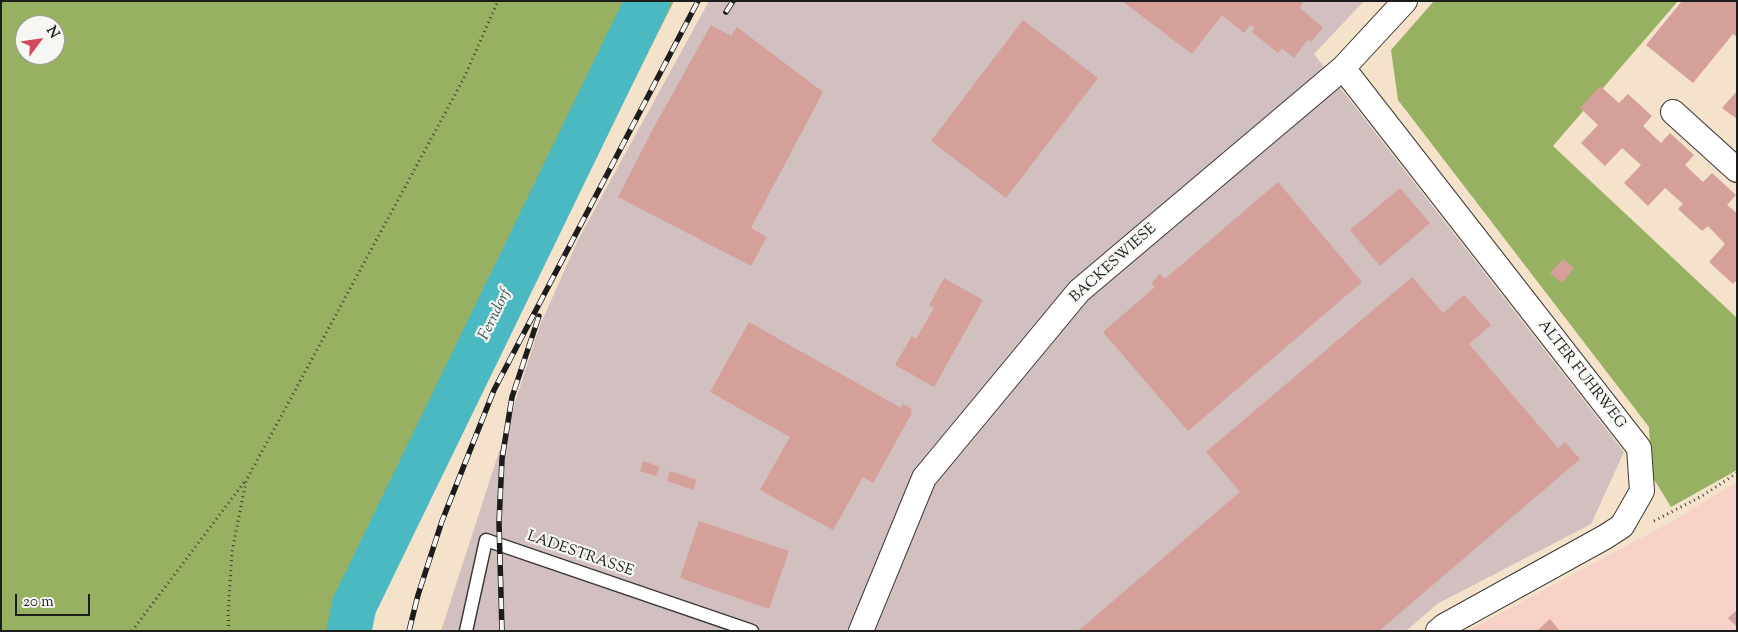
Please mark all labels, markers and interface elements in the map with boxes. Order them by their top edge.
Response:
north arrow [15,15,65,65]
text: N [41,23,63,43]
street label: BACKESWIESE [1067,221,1161,307]
water label: Ferndorf [475,286,517,344]
street label: ALTER FUHRWEG [1533,317,1629,433]
street label: LADESTRASSE [524,528,636,582]
scale bar [18,584,92,616]
text: 20 m [23,592,54,613]

